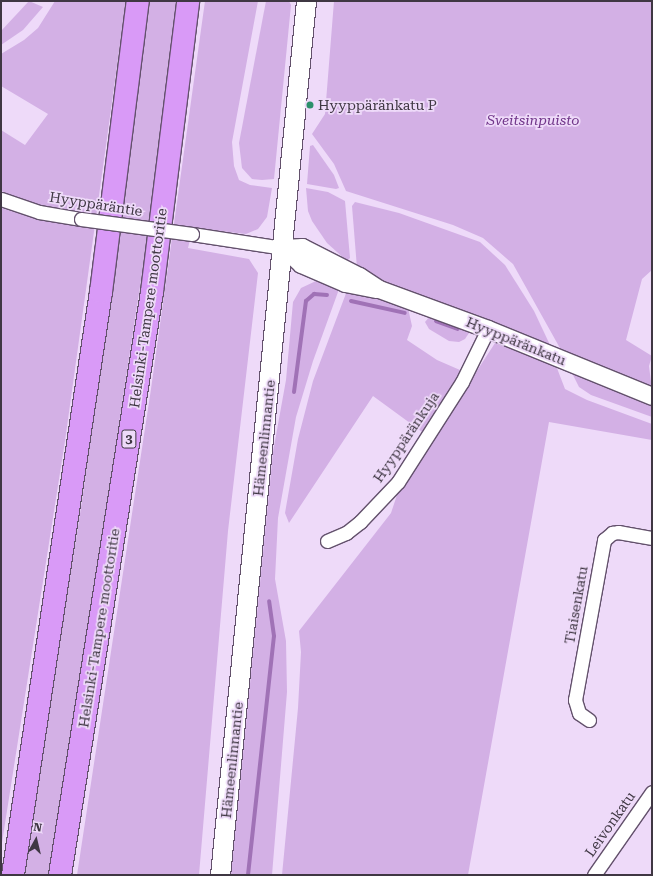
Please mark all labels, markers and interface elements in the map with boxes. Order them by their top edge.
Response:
place label: Hyyppäränkatu P [318,97,437,113]
marker: Hyyppäränkatu P [305,100,315,110]
park label: Sveitsinpuisto [486,112,580,128]
street label: Hyyppäräntie [48,188,144,220]
street label: Helsinki-Tampere moottoritie [126,207,170,409]
street label: Hyyppäränkatu [464,313,568,369]
street label: Hämeenlinnantie [250,379,278,497]
street label: Hyyppäränkuja [370,389,442,485]
road number: 3 [121,428,137,450]
street label: Helsinki-Tampere moottoritie [75,527,123,729]
street label: Tiaisenkatu [561,565,591,645]
street label: Hämeenlinnantie [218,701,246,819]
street label: Leivonkatu [581,788,639,860]
north arrow [16,820,56,860]
text: N [33,821,43,835]

